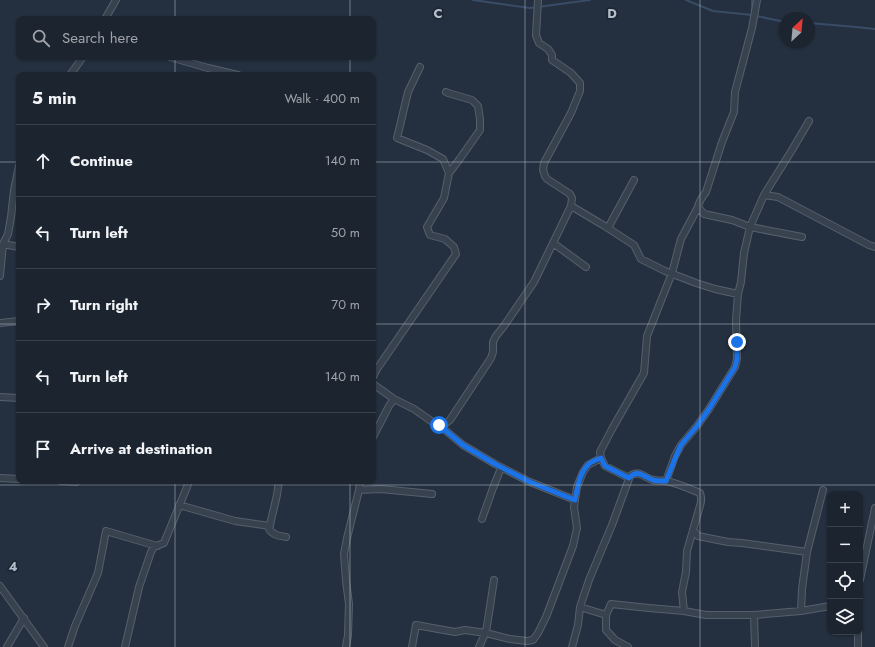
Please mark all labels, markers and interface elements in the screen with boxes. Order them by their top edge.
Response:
text: C [433,4,443,23]
text: D [607,4,617,23]
north arrow [779,12,815,48]
search box [16,16,376,60]
icon: search [30,27,52,49]
text: Search here [62,27,138,49]
text: 5 min [32,86,76,110]
text: Walk · 400 m [285,89,360,108]
icon: ahead [32,150,54,172]
text: Continue [70,150,133,172]
text: 140 m [325,151,360,170]
icon: left [32,222,54,244]
text: Turn left [70,222,128,244]
text: 50 m [331,223,360,242]
icon: right [32,294,54,316]
text: Turn right [70,294,138,316]
text: 70 m [331,295,360,314]
route end [728,333,746,351]
icon: left [32,366,54,388]
text: Turn left [70,366,128,388]
text: 140 m [325,367,360,386]
route start [430,416,448,434]
icon: arrive [32,438,54,460]
text: Arrive at destination [70,438,212,460]
map controls [827,491,863,635]
button: + [827,491,863,527]
button: − [827,527,863,563]
text: 4 [8,557,18,576]
button: locate [827,563,863,599]
button: layers [827,599,863,635]

